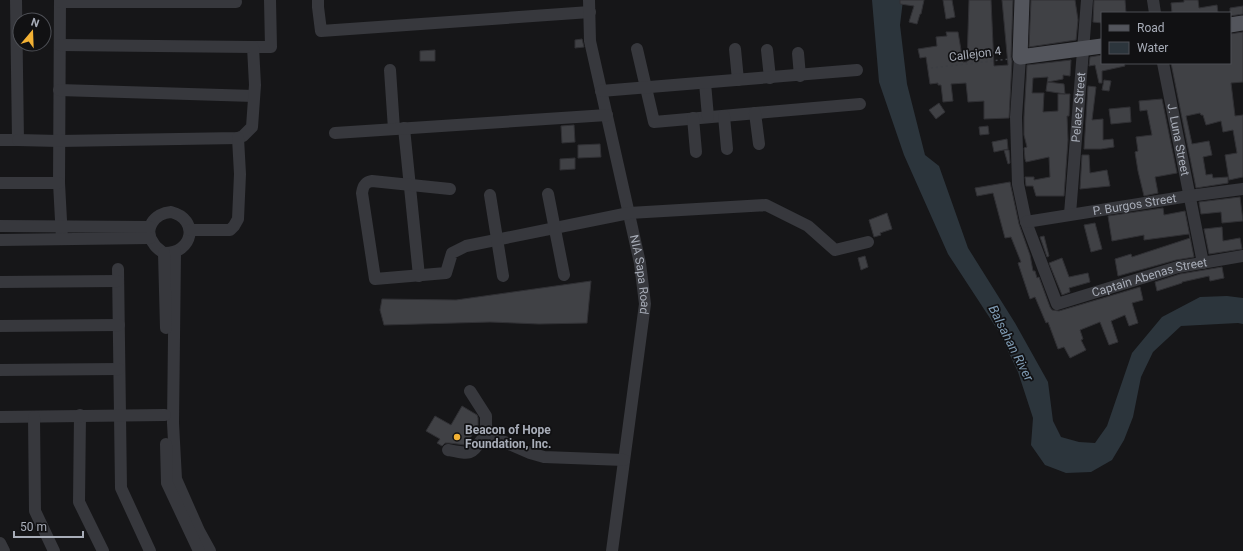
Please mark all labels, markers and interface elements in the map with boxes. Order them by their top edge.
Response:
north arrow [12,12,52,52]
legend [1101,12,1231,64]
text: N [29,16,41,31]
text: Road [1137,21,1165,35]
text: Water [1137,41,1168,55]
street label: Callejon 4 [948,44,1002,64]
street label: Pelaez Street [1069,72,1088,143]
street label: J. Luna Street [1164,102,1192,177]
street label: P. Burgos Street [1092,191,1177,218]
street label: NIA Sapa Road [627,233,652,315]
street label: Captain Abenas Street [1090,255,1208,300]
water label: Balsahan River [985,303,1037,384]
place label: Beacon of Hope Foundation, Inc. [465,423,552,451]
marker: Beacon of Hope Foundation, Inc. [452,432,462,442]
scale bar [14,513,83,539]
text: 50 m [20,520,47,534]

